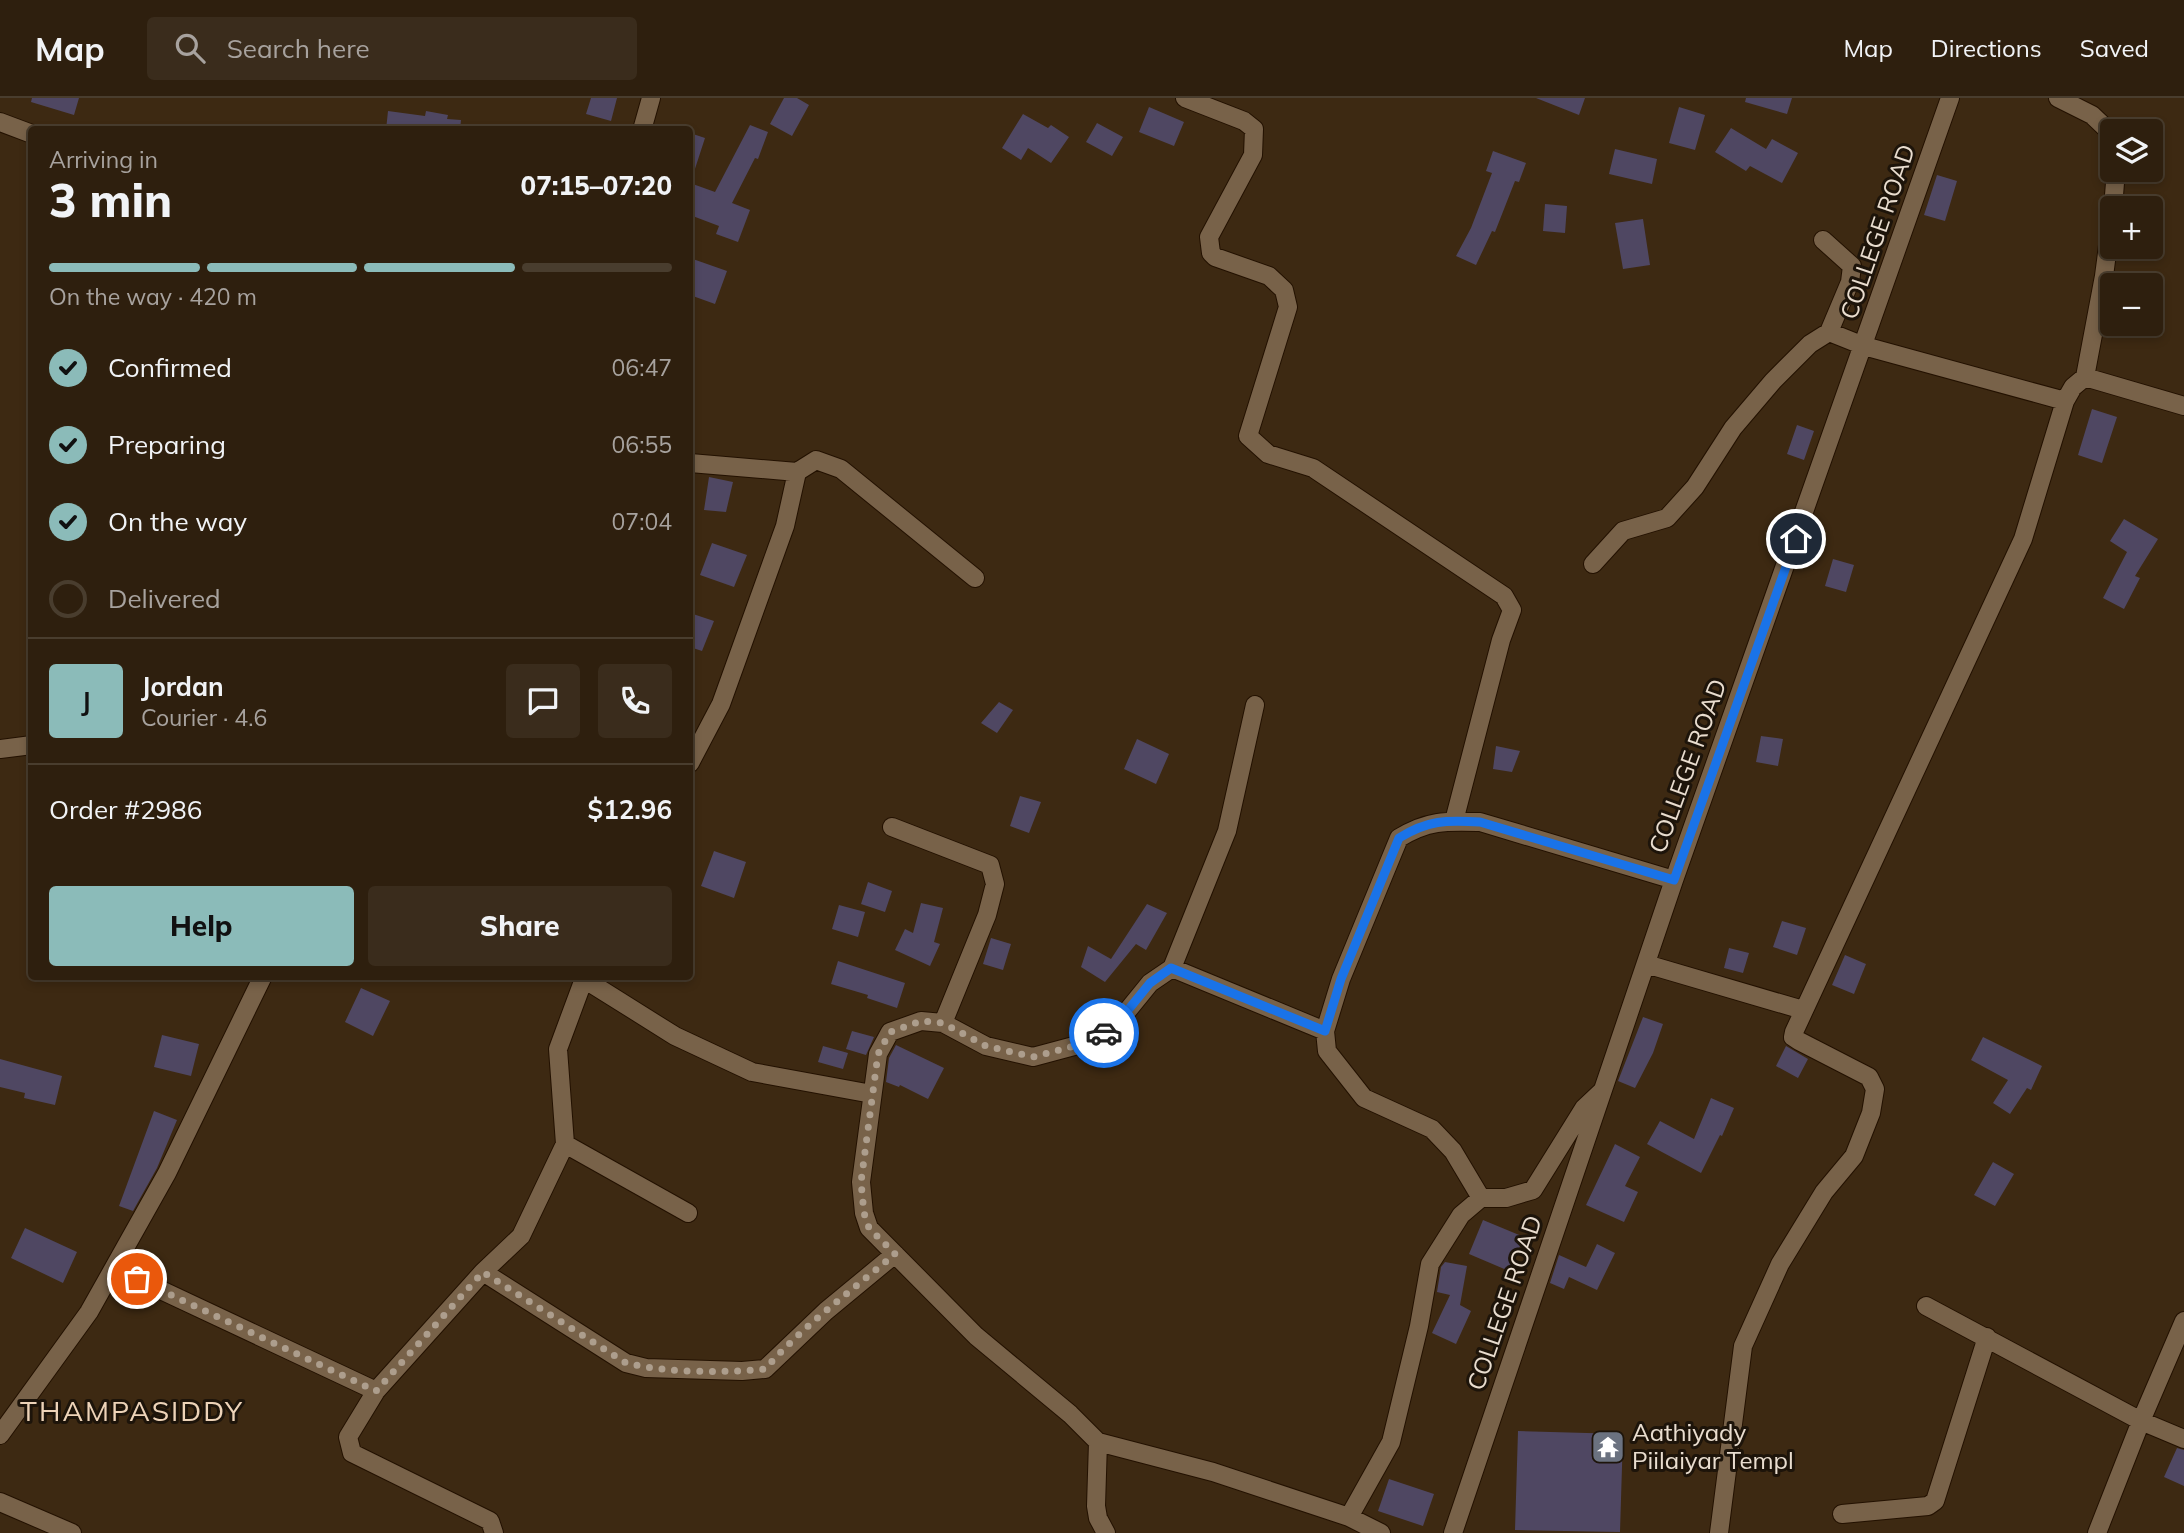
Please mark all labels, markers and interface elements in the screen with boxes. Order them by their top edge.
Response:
search box [147,17,637,80]
text: Map [35,28,105,69]
icon: search [171,29,209,67]
text: Search here [227,32,370,65]
text: Map [1843,33,1893,63]
text: Directions [1931,33,2042,63]
text: Saved [2080,33,2149,63]
map controls [2100,119,2163,336]
button: layers [2100,119,2163,182]
street label: COLLEGE ROAD [1833,140,1921,323]
text: Arriving in [49,145,158,174]
text: 07:15–07:20 [521,169,672,202]
text: 3 min [49,171,172,229]
button: + [2100,196,2163,259]
button: − [2100,273,2163,336]
text: On the way · 420 m [49,282,257,311]
icon: check [49,349,87,387]
text: Confirmed [108,351,232,384]
text: 06:47 [612,353,672,382]
icon: check [49,426,87,464]
text: Preparing [108,428,226,461]
text: 06:55 [612,430,672,459]
icon: check [49,503,87,541]
text: On the way [108,505,247,538]
text: 07:04 [612,507,672,536]
pin [1766,509,1826,569]
icon: home [1777,520,1815,558]
text: Delivered [108,582,221,615]
button: chat [506,664,580,738]
button: phone [598,664,672,738]
text: Jordan [141,670,224,703]
street label: COLLEGE ROAD [1642,675,1732,857]
text: J [81,685,91,718]
text: Courier · 4.6 [141,703,267,732]
text: Order #2986 [49,793,202,826]
text: $12.96 [588,793,672,826]
button: Help [49,886,354,966]
button: Share [368,886,672,966]
courier [1069,998,1139,1068]
icon: car [1085,1014,1123,1052]
street label: COLLEGE ROAD [1460,1211,1548,1394]
pin [107,1249,167,1309]
icon: bag [118,1260,156,1298]
district label: THAMPASIDDY [20,1393,244,1428]
place label: Aathiyady Piilaiyar Templ [1632,1417,1794,1475]
temple icon: Aathiyady Piilaiyar Templ [1589,1428,1627,1466]

